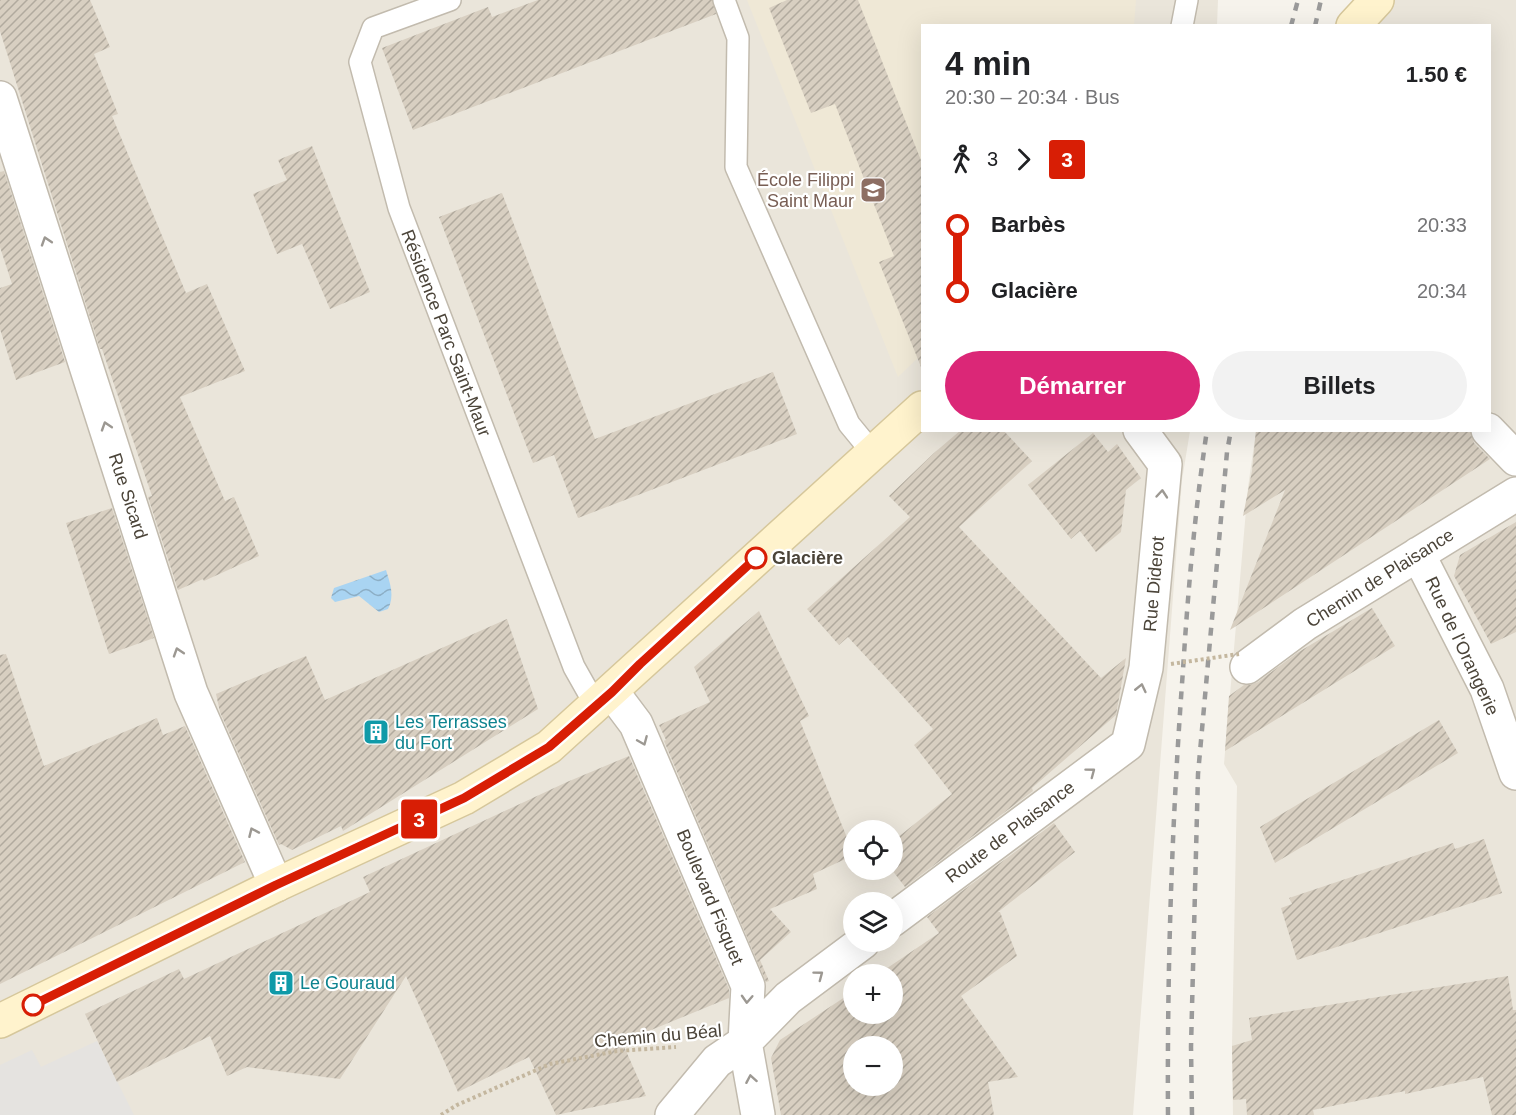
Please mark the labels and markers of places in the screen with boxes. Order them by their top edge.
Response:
place label: École Filippi Saint Maur [757,170,854,211]
school or university icon: École Filippi Saint Maur [858,175,888,205]
marker: Glacière [745,547,767,569]
place label: Glacière [772,548,843,568]
place label: Les Terrasses du Fort [395,712,507,753]
building icon: Les Terrasses du Fort [361,717,391,747]
building icon: Le Gouraud [266,968,296,998]
place label: Le Gouraud [300,973,395,993]
unlabelled marker [22,994,44,1016]

